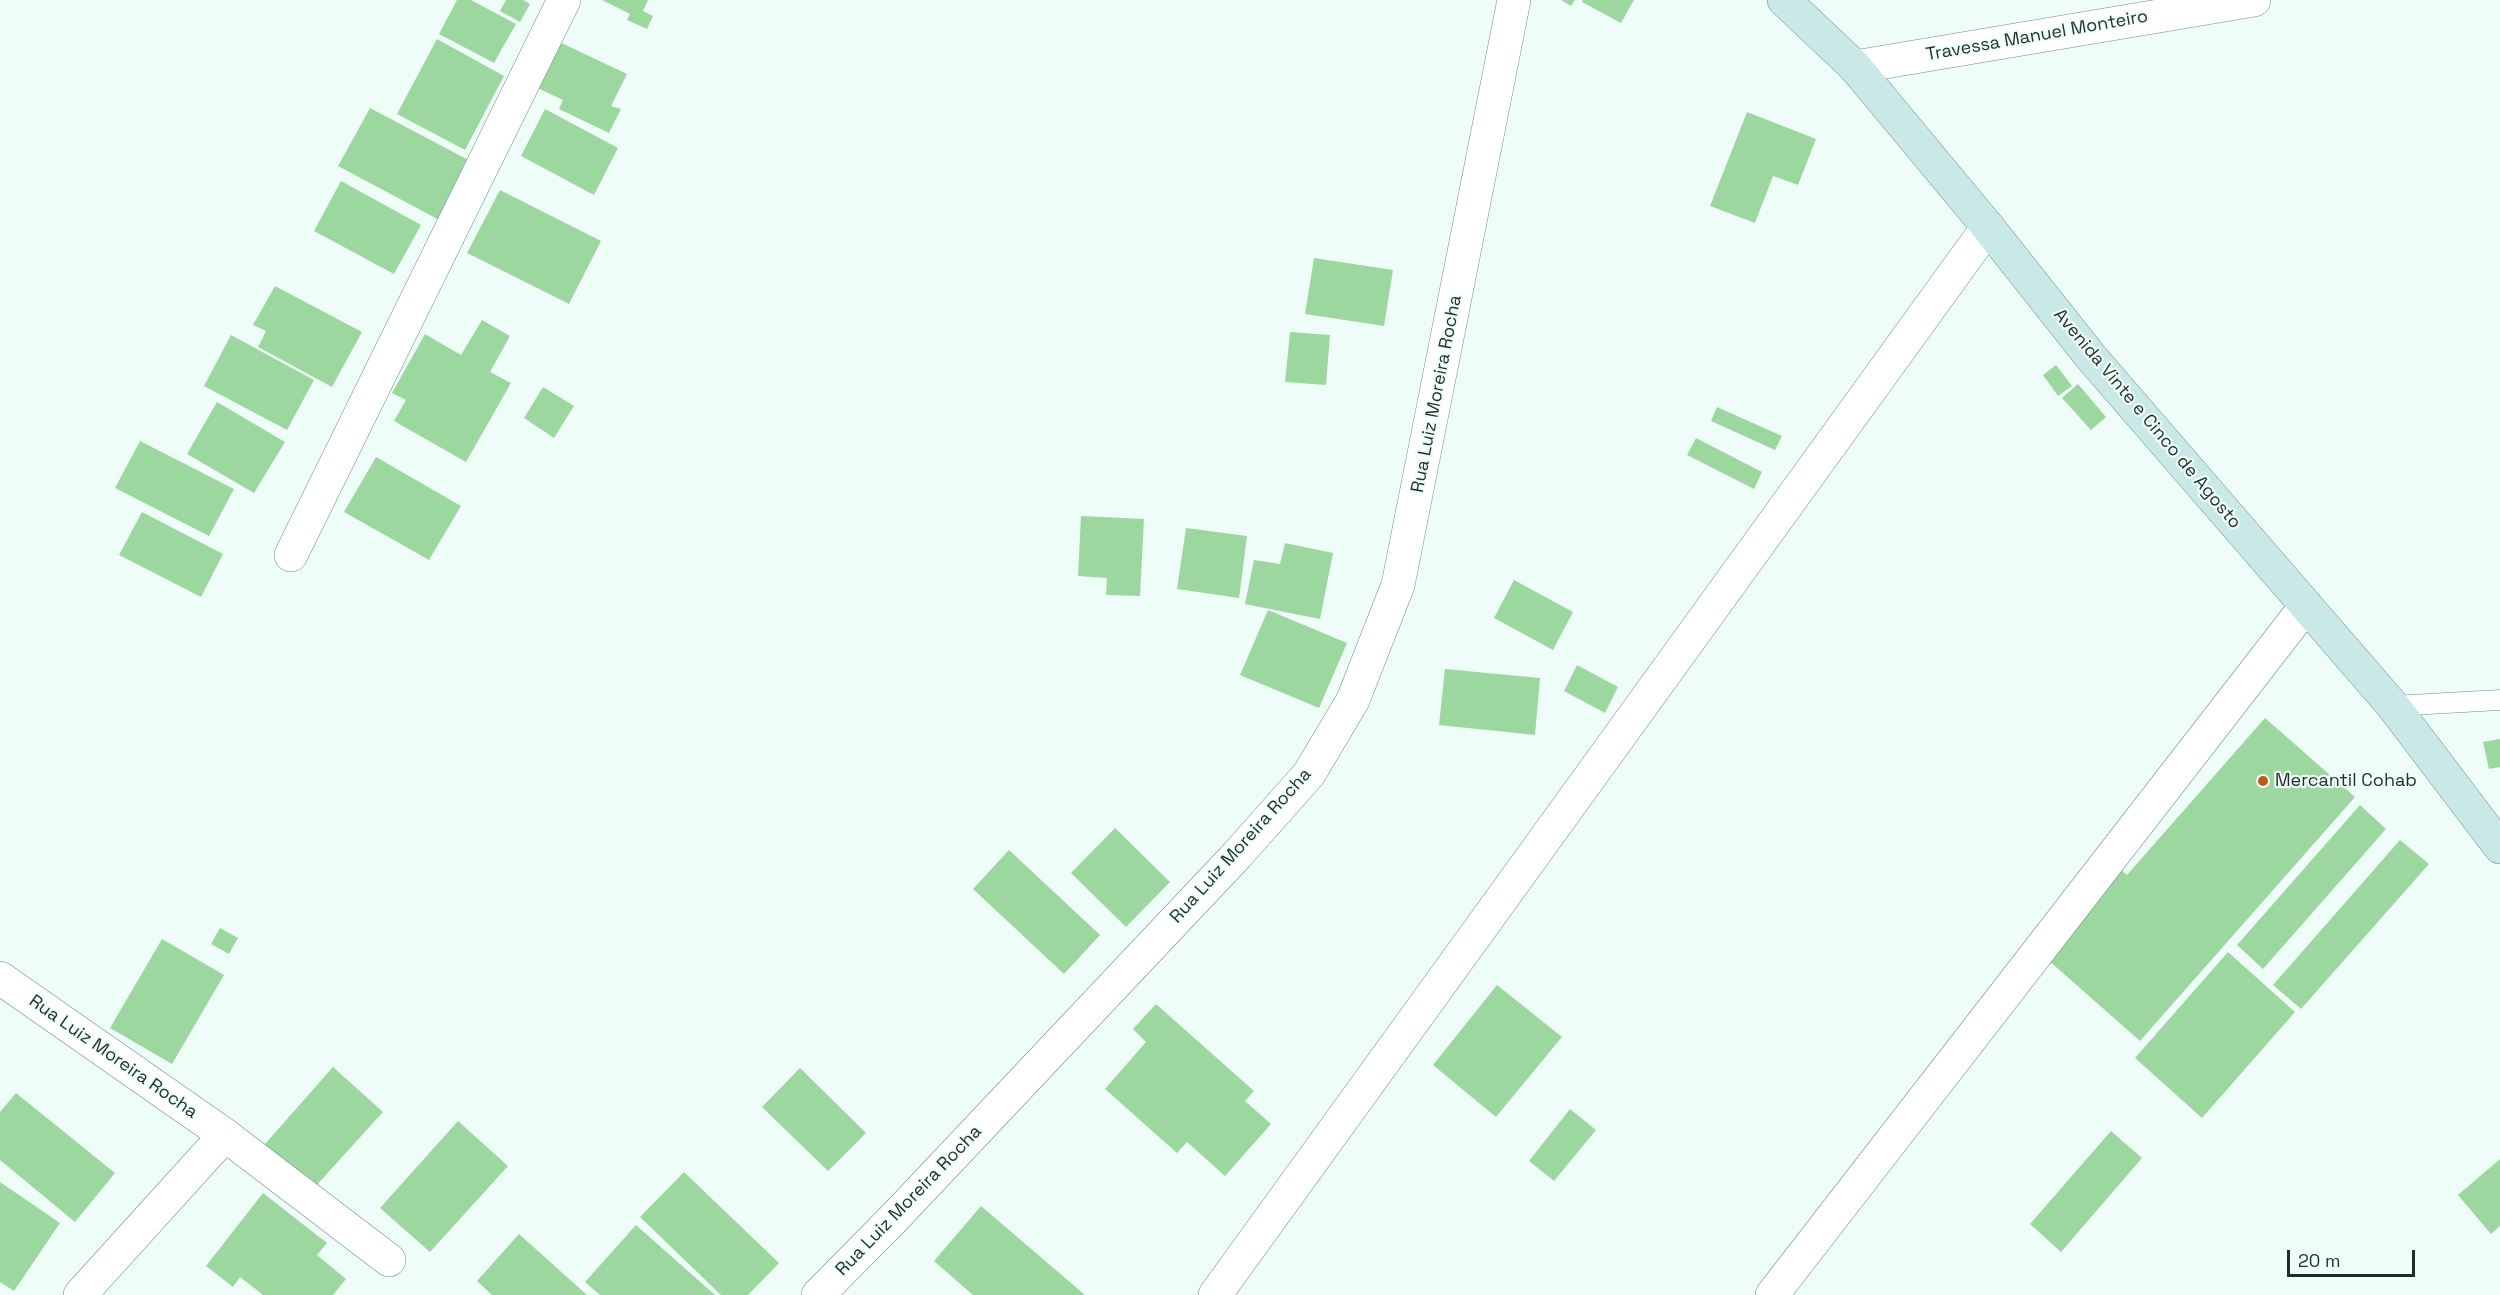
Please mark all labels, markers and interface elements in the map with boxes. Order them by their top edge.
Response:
street label: Travessa Manuel Monteiro [1924,6,2150,66]
street label: Rua Luiz Moreira Rocha [1407,293,1467,495]
street label: Avenida Vinte e Cinco de Agosto [2049,305,2245,533]
street label: Rua Luiz Moreira Rocha [1166,764,1316,928]
place label: Mercantil Cohab [2275,770,2417,792]
marker: Mercantil Cohab [2256,774,2270,788]
street label: Rua Luiz Moreira Rocha [25,991,201,1123]
street label: Rua Luiz Moreira Rocha [831,1121,987,1281]
scale bar [2290,1238,2418,1276]
text: 20 m [2298,1249,2341,1272]

